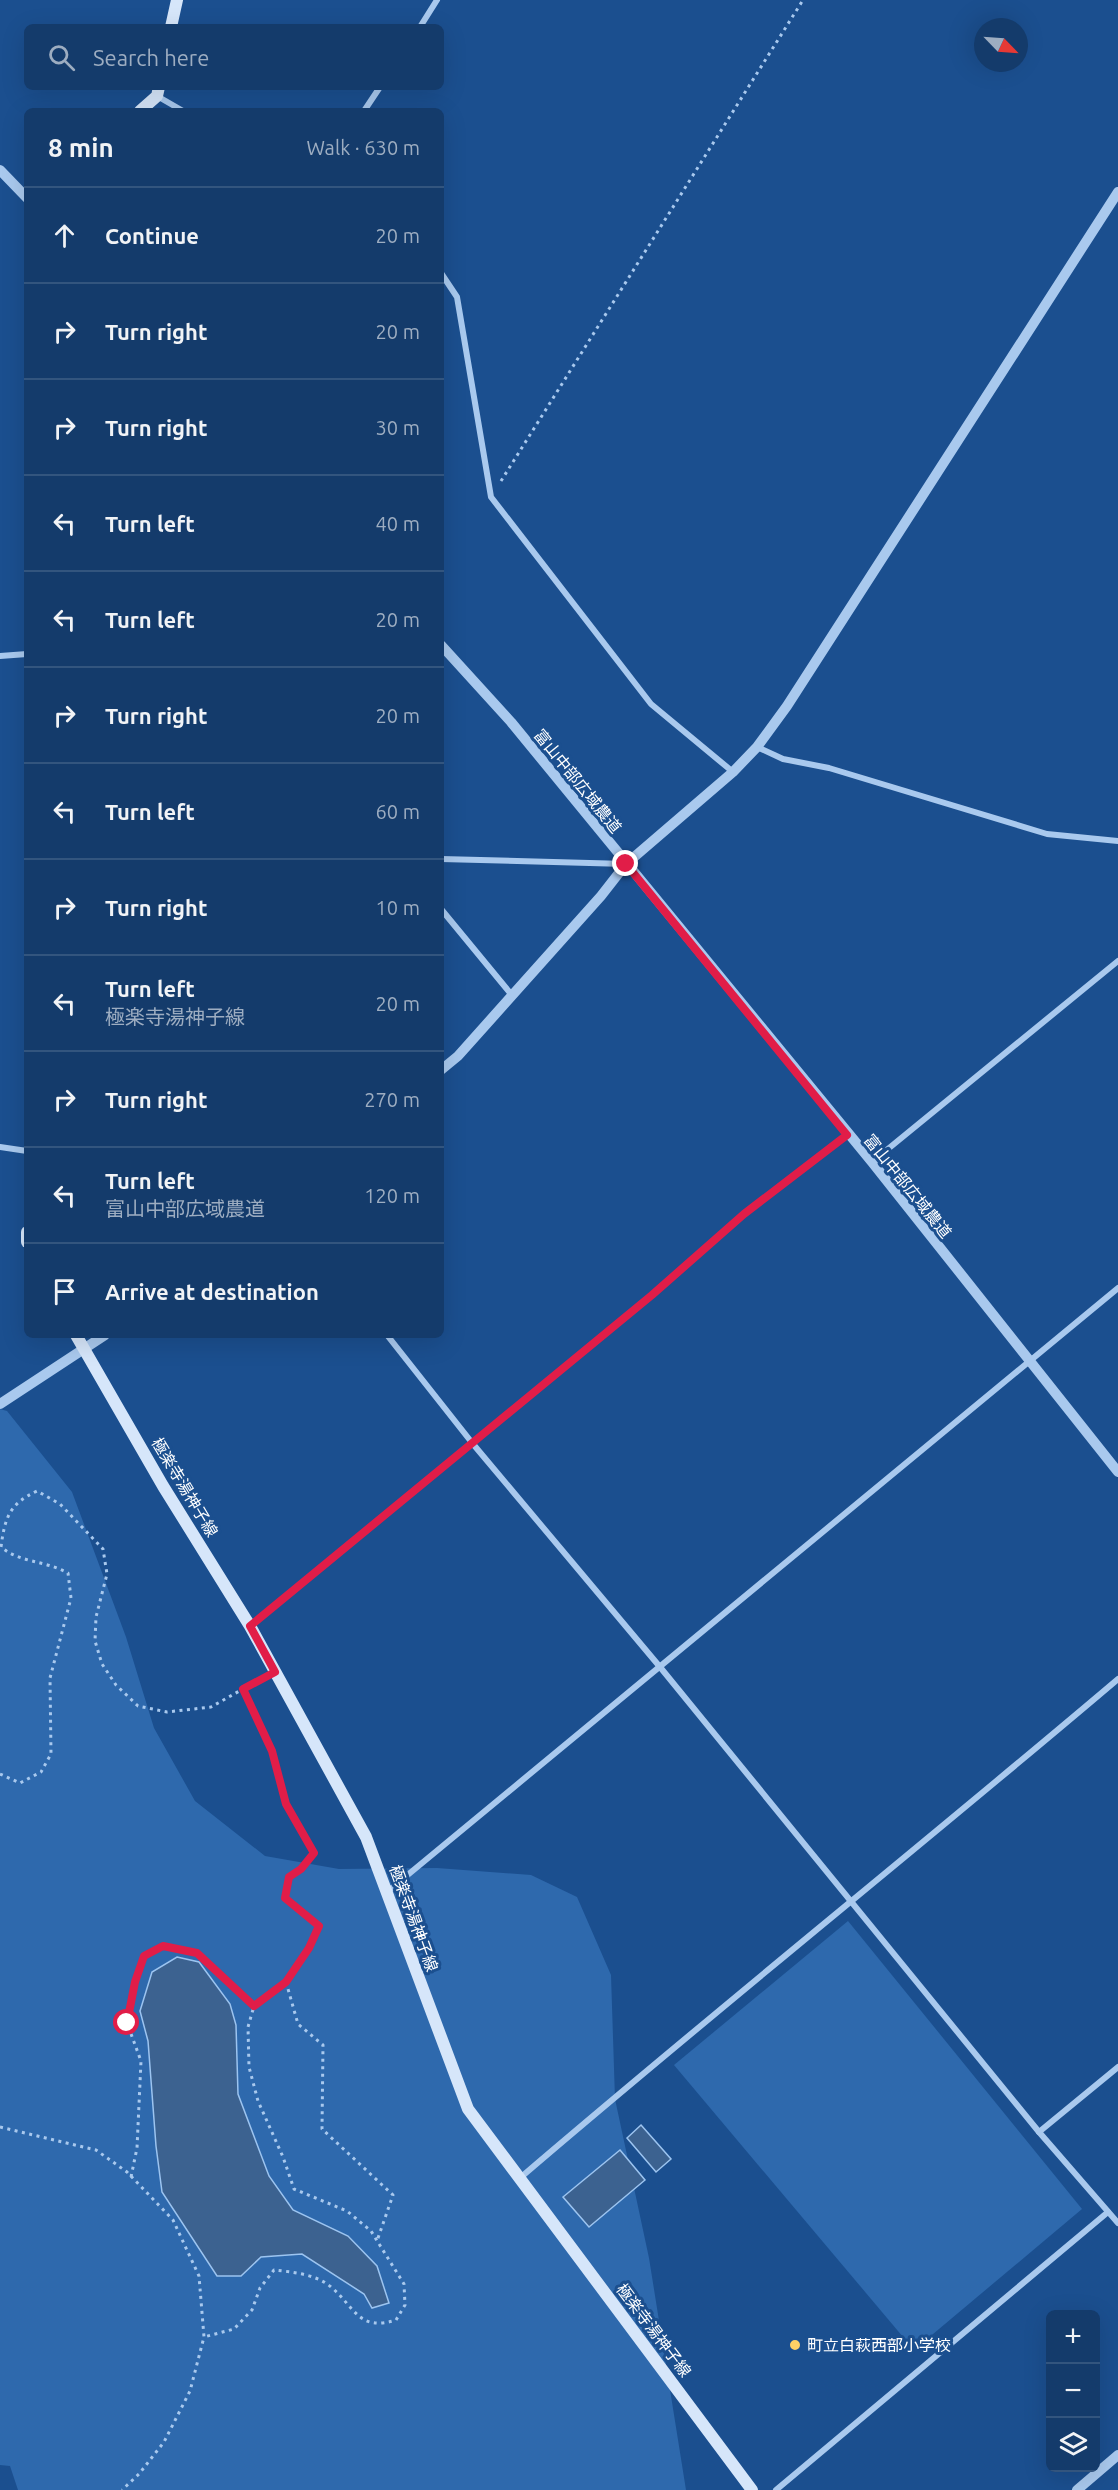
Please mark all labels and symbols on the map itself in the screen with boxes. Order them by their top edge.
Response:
north arrow [974,18,1028,72]
street label: 富山中部広域農道 [531,726,625,836]
route end [612,850,638,876]
street label: 富山中部広域農道 [861,1131,955,1241]
street label: 極楽寺湯神子線 [148,1434,222,1540]
street label: 極楽寺湯神子線 [386,1862,442,1974]
route start [113,2009,139,2035]
street label: 極楽寺湯神子線 [613,2280,695,2380]
place label: 町立白萩西部小学校 [807,2336,951,2354]
marker: 町立白萩西部小学校 [788,2338,802,2352]

